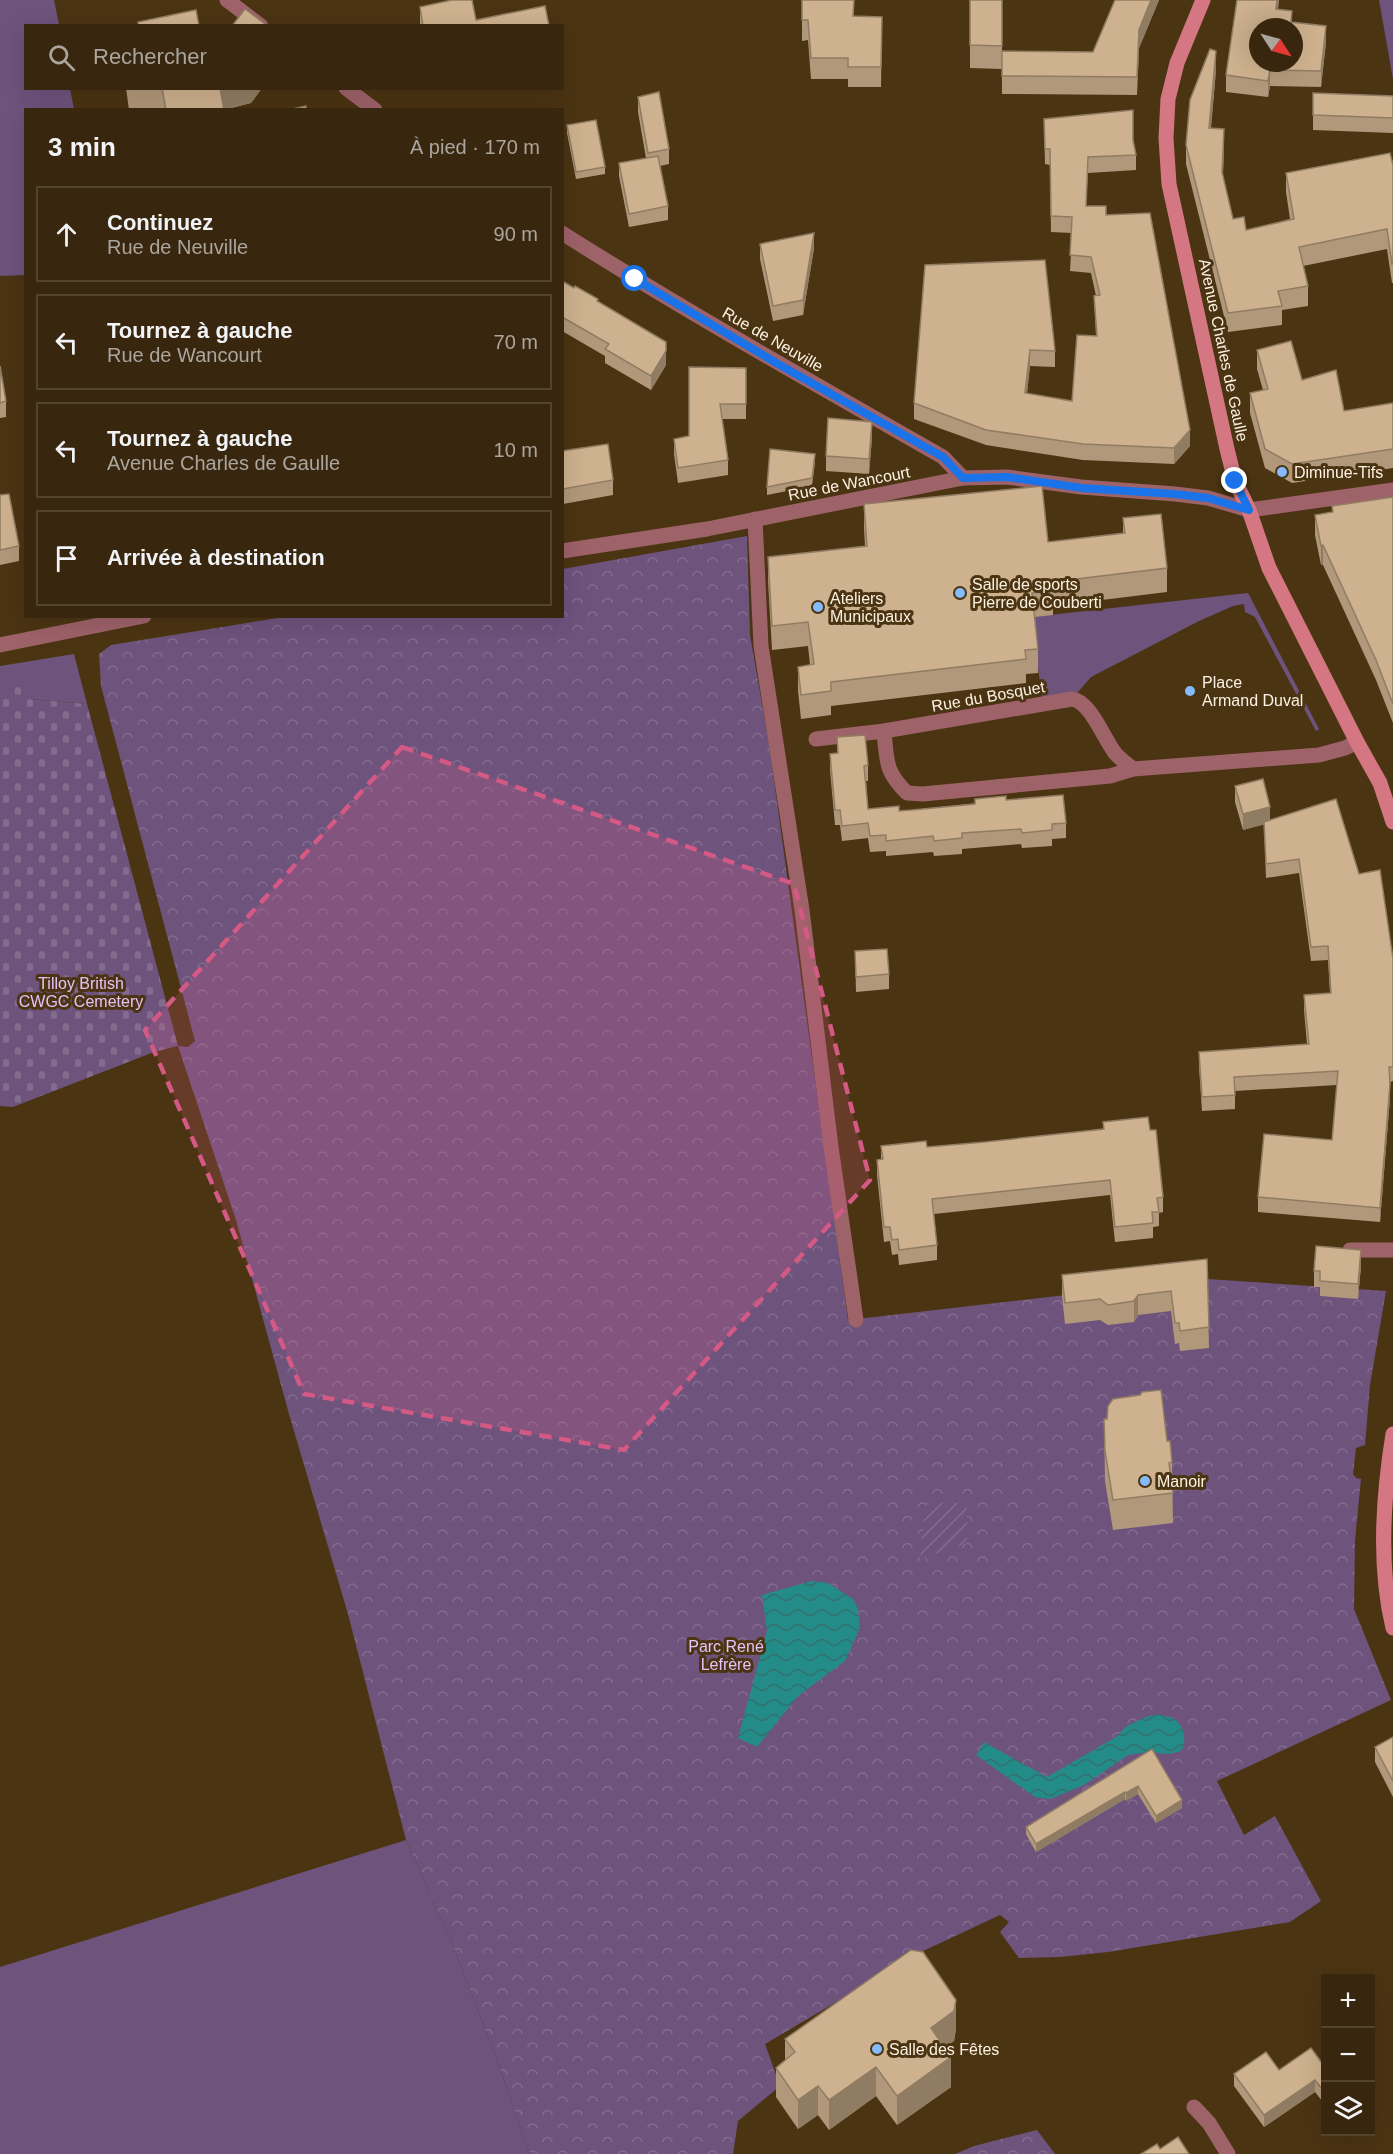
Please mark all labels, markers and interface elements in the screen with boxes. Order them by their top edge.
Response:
north arrow [1249,18,1303,72]
search box [24,24,564,90]
icon: search [45,41,78,74]
text: Rechercher [93,44,207,69]
text: 3 min [48,132,116,162]
text: À pied · 170 m [410,136,540,158]
text: Continuez [107,210,213,235]
icon: ahead [50,218,83,251]
text: 90 m [494,223,538,245]
text: Rue de Neuville [107,236,248,258]
street label: Avenue Charles de Gaulle [1196,257,1251,443]
route start [621,265,647,291]
street label: Rue de Neuville [720,304,826,375]
text: Tournez à gauche [107,318,292,343]
icon: left [50,326,83,359]
text: 70 m [494,331,538,353]
text: Rue de Wancourt [107,344,262,366]
text: Tournez à gauche [107,426,292,451]
icon: left [50,434,83,467]
text: 10 m [494,439,538,461]
text: Avenue Charles de Gaulle [107,452,340,474]
street label: Rue de Wancourt [787,463,912,504]
place label: Diminue-Tifs [1294,464,1383,481]
marker: Diminue-Tifs [1275,465,1289,479]
route end [1221,467,1247,493]
icon: arrive [50,542,83,575]
text: Arrivée à destination [107,545,325,570]
place label: Salle de sports Pierre de Couberti [972,576,1102,611]
marker: Salle de sports Pierre de Couberti [953,586,967,600]
place label: Ateliers Municipaux [830,590,911,625]
marker: Ateliers Municipaux [811,600,825,614]
place label: Place Armand Duval [1202,674,1303,709]
street label: Rue du Bosquet [930,678,1047,715]
marker: Place Armand Duval [1183,684,1197,698]
park label: Tilloy British CWGC Cemetery [19,975,143,1010]
place label: Manoir [1157,1473,1207,1490]
marker: Manoir [1138,1474,1152,1488]
park label: Parc René Lefrère [688,1638,764,1673]
map controls [1321,1974,1375,2136]
button: + [1321,1974,1375,2028]
button: − [1321,2028,1375,2082]
place label: Salle des Fêtes [889,2041,999,2058]
marker: Salle des Fêtes [870,2042,884,2056]
button: layers [1321,2082,1375,2136]

